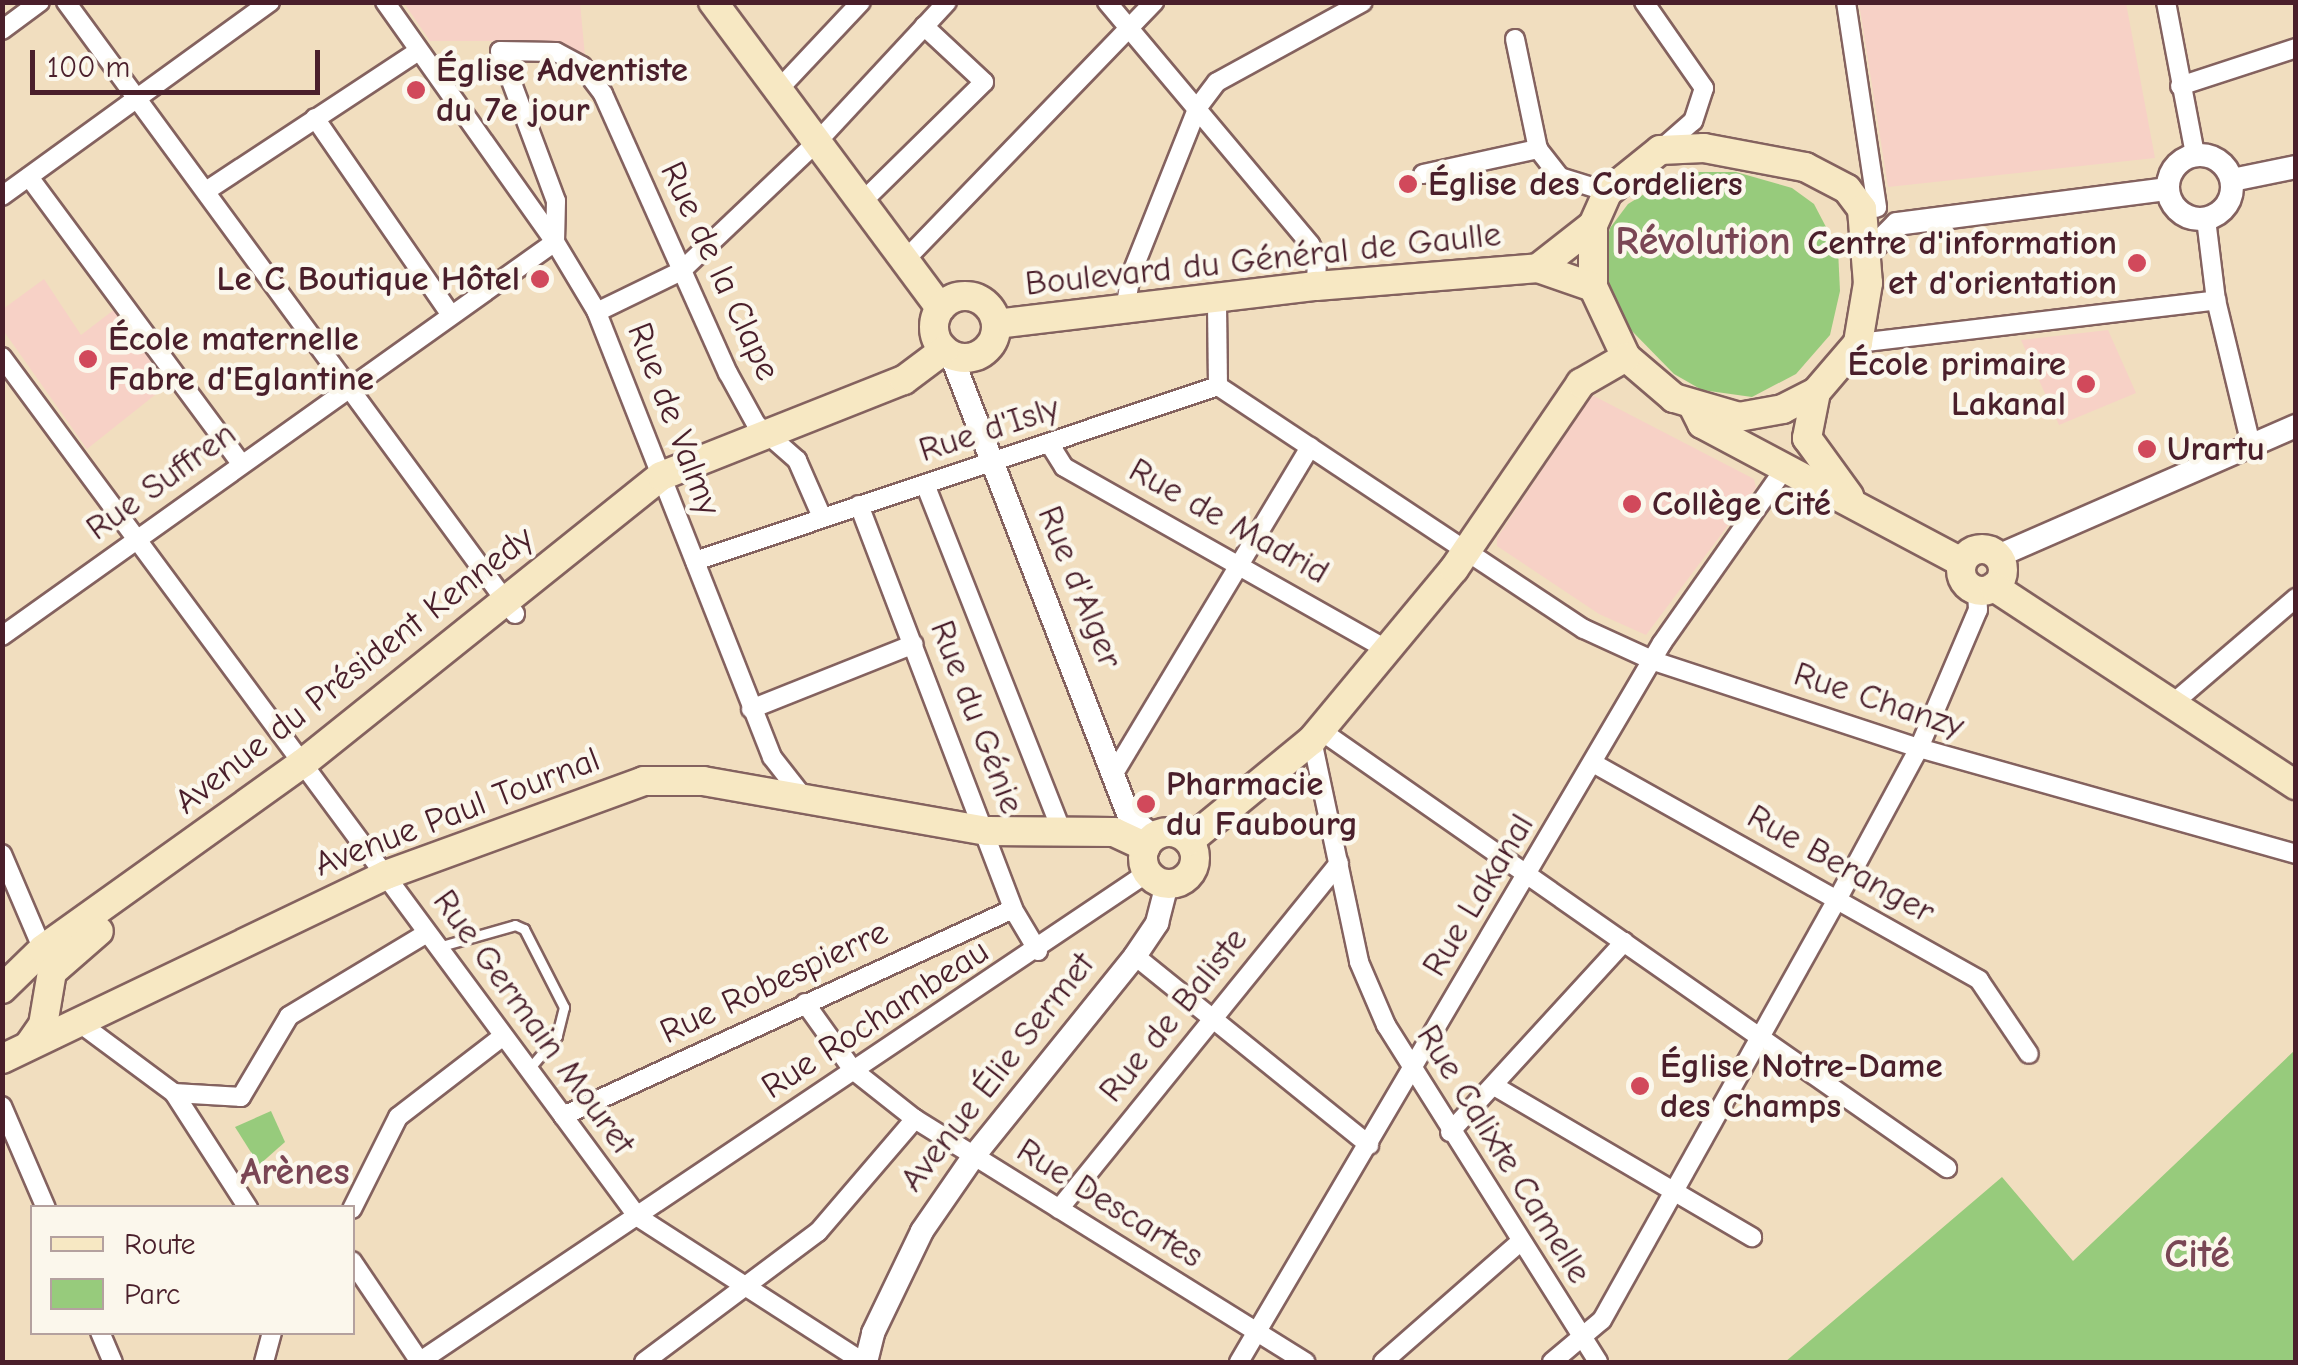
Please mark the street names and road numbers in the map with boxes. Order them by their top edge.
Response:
street label: Rue de la Clape [651,155,789,387]
street label: Boulevard du Général de Gaulle [1023,213,1503,305]
street label: Rue de Valmy [618,317,730,521]
street label: Rue d'Isly [914,387,1064,471]
street label: Rue Suffren [78,413,244,549]
street label: Rue de Madrid [1122,449,1336,593]
street label: Rue d'Alger [1028,500,1132,674]
street label: Avenue du Président Kennedy [166,517,542,823]
street label: Rue du Génie [921,614,1033,820]
street label: Rue Chanzy [1789,653,1969,747]
street label: Avenue Paul Tournal [308,738,606,886]
street label: Rue Beranger [1740,795,1942,933]
street label: Rue Lakanal [1413,806,1543,984]
street label: Rue Germain Mouret [424,881,644,1163]
street label: Rue Robespierre [653,911,895,1053]
street label: Rue de Baliste [1090,919,1256,1111]
street label: Rue Rochambeau [754,930,996,1108]
street label: Avenue Élie Sermet [891,944,1103,1200]
street label: Rue Calixte Camelle [1408,1017,1600,1291]
street label: Rue Descartes [1009,1129,1211,1277]

